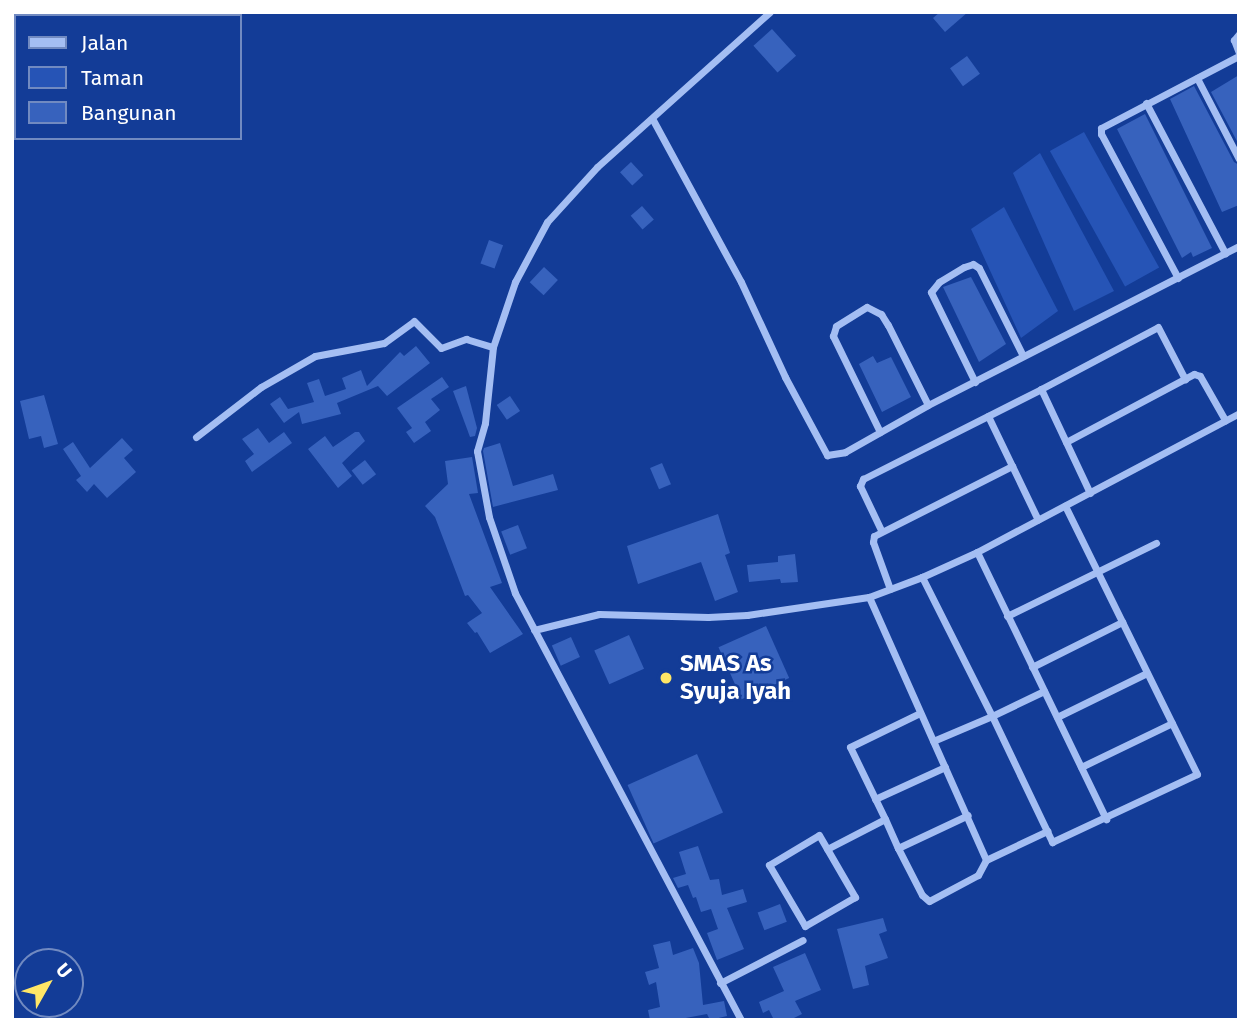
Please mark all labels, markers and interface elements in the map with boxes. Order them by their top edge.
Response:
legend [14,14,242,140]
text: Jalan [81,30,128,56]
text: Taman [81,65,144,91]
text: Bangunan [81,100,176,126]
place label: SMAS As Syuja Iyah [680,650,791,706]
marker: SMAS As Syuja Iyah [658,670,674,686]
north arrow [14,948,84,1018]
text: U [51,958,77,983]

